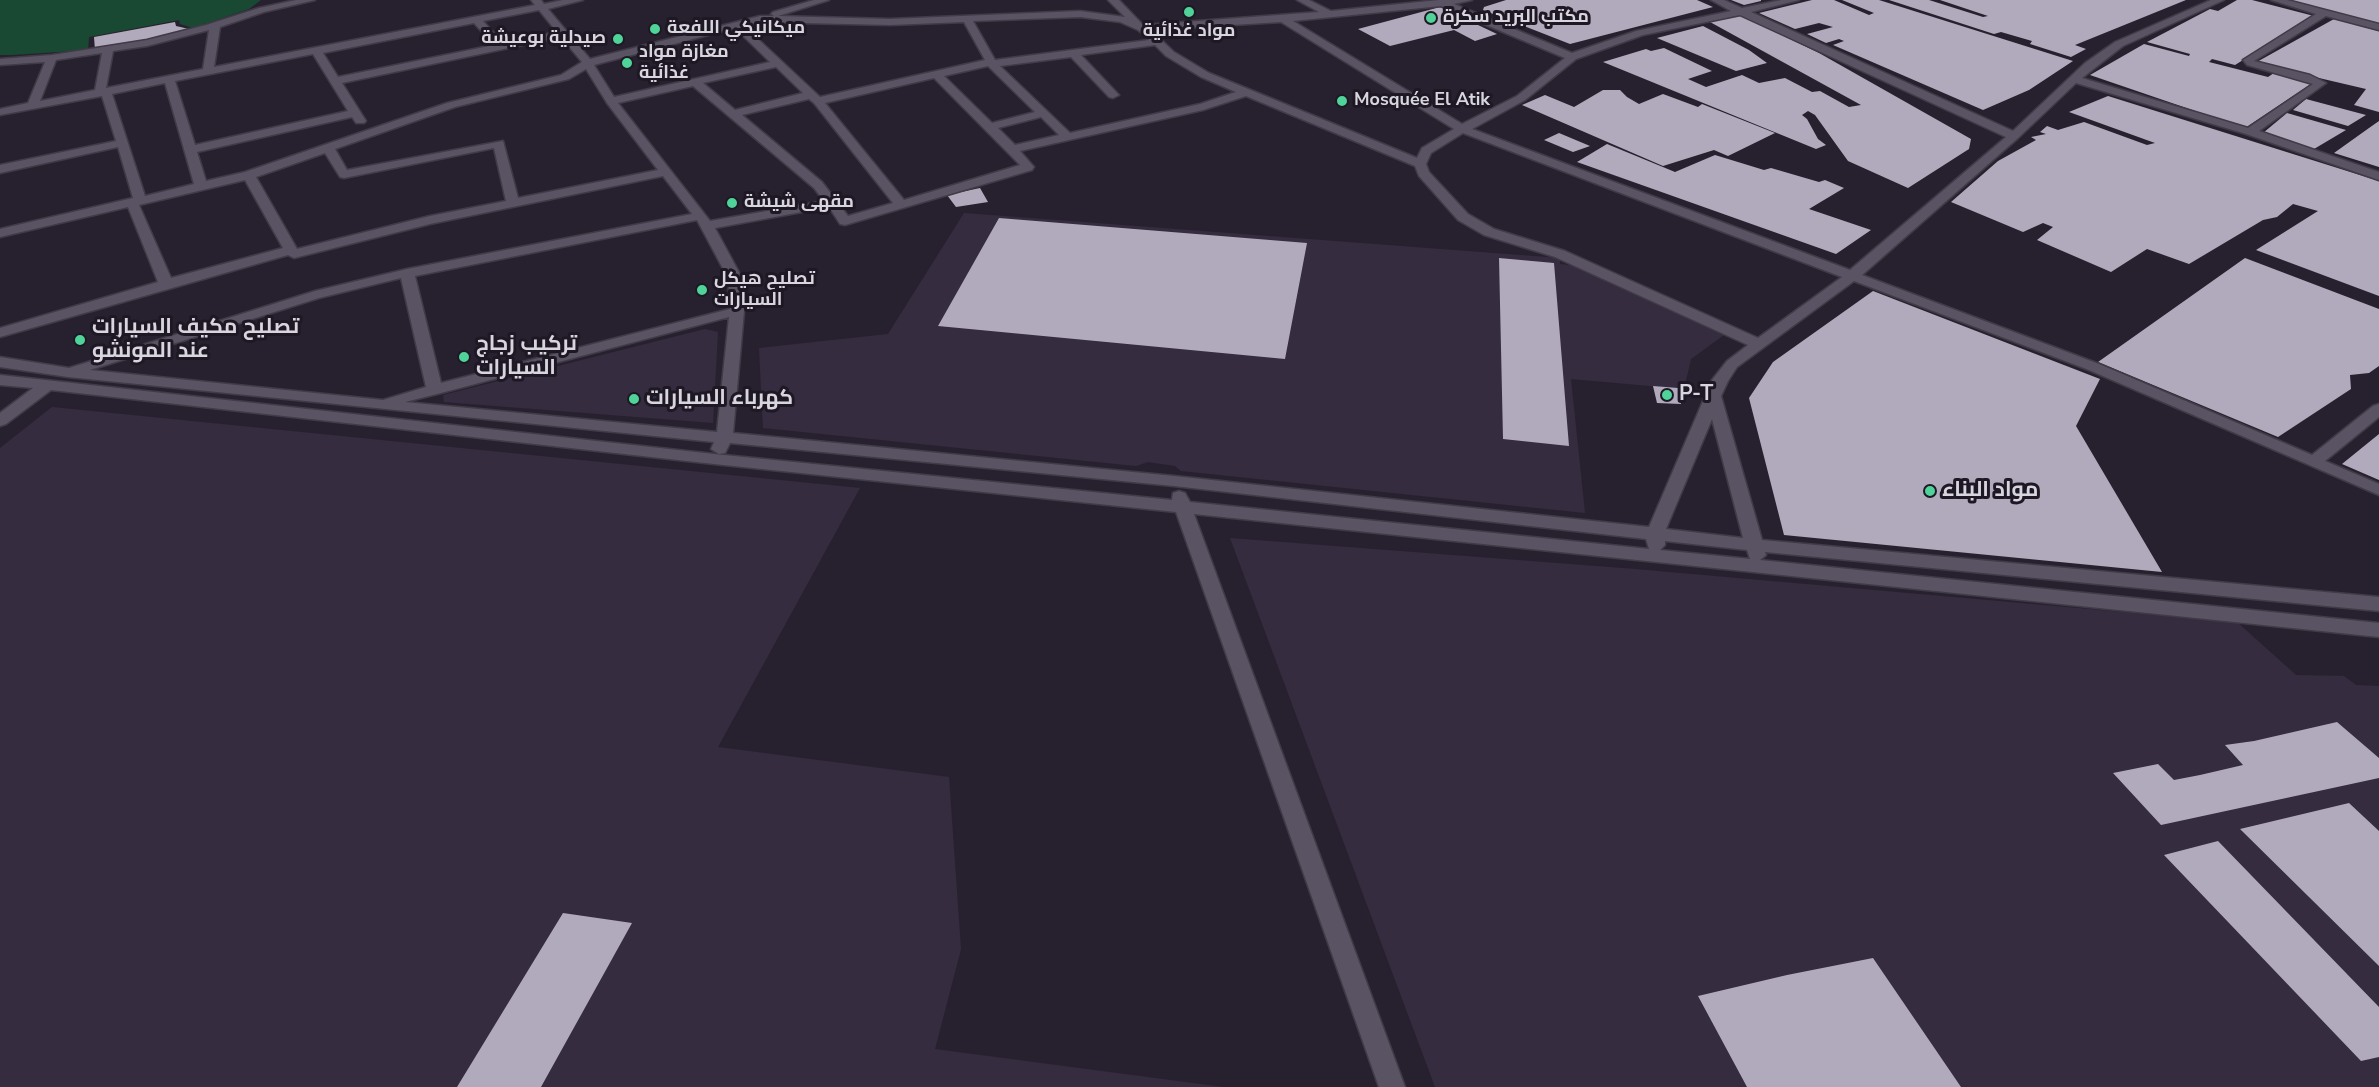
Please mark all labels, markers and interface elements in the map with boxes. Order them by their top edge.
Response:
marker: مواد غذائية [1182,5,1196,19]
place label: مكتب البريد سكرة [1443,7,1589,29]
marker: مكتب البريد سكرة [1424,11,1438,25]
place label: ميكانيكي اللفعة [667,18,805,40]
place label: مواد غذائية [1143,21,1235,43]
marker: ميكانيكي اللفعة [648,22,662,36]
place label: صيدلية بوعيشة [481,28,606,50]
marker: صيدلية بوعيشة [611,32,625,46]
place label: مغازة مواد غذائية [639,42,729,84]
marker: مغازة مواد غذائية [620,56,634,70]
place label: Mosquée El Atik [1354,90,1490,112]
marker: Mosquée El Atik [1335,94,1349,108]
place label: مقهى شيشة [744,192,854,214]
marker: مقهى شيشة [725,196,739,210]
place label: تصليح هيكل السيارات [714,269,815,312]
marker: تصليح هيكل السيارات [695,283,709,297]
place label: تصليح مكيف السيارات عند المونشو [92,315,299,365]
place label: تركيب زجاج السيارات [476,332,577,382]
marker: تصليح مكيف السيارات عند المونشو [73,333,87,347]
marker: تركيب زجاج السيارات [457,350,471,364]
place label: P-T [1679,382,1713,408]
place label: كهرباء السيارات [646,386,793,412]
marker: P-T [1660,388,1674,402]
marker: كهرباء السيارات [627,392,641,406]
place label: مواد البناء [1942,478,2038,504]
marker: مواد البناء [1923,484,1937,498]

